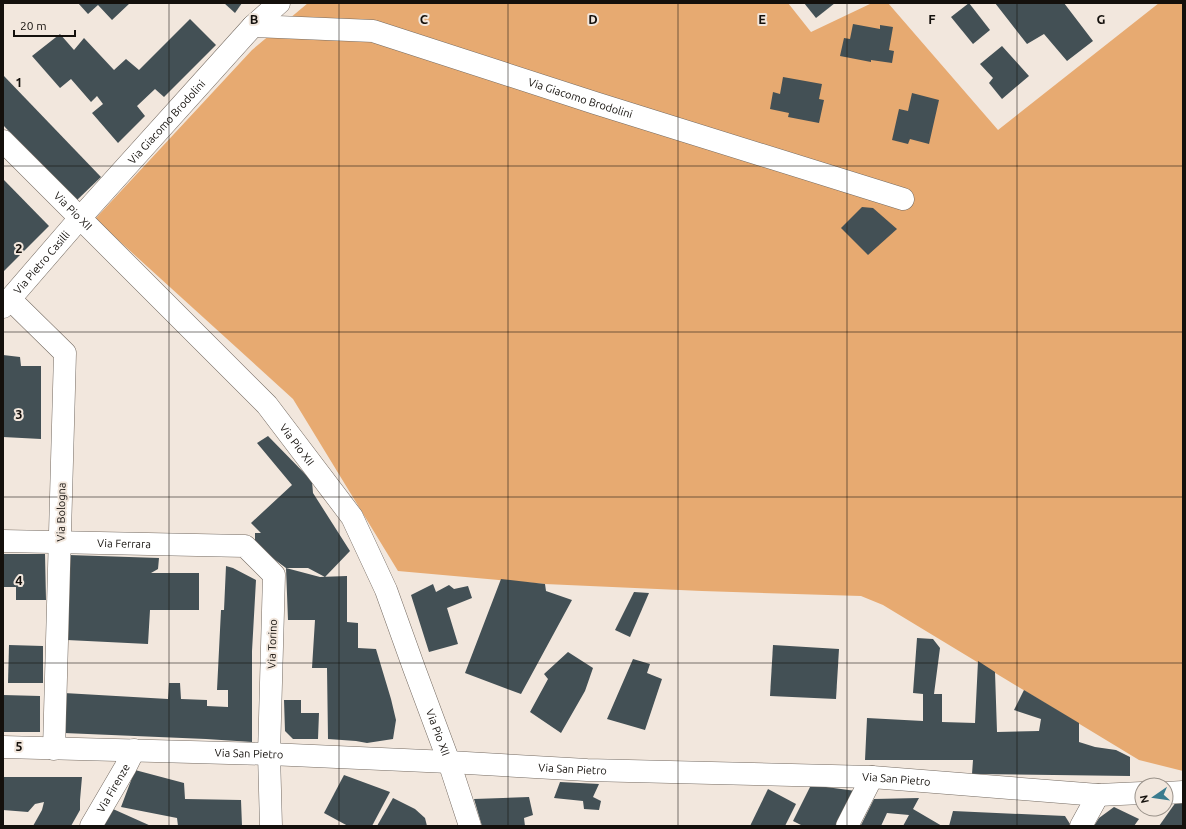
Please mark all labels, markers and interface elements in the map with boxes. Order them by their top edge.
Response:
scale bar [14,12,75,38]
text: B [250,12,259,26]
text: C [420,12,429,26]
text: D [588,12,598,26]
text: E [758,12,766,26]
text: F [928,12,936,26]
text: G [1097,12,1106,26]
text: 20 m [20,19,47,32]
text: 1 [15,75,23,89]
street label: Via Giacomo Brodolini [527,76,634,120]
street label: Via Giacomo Brodolini [126,77,207,166]
street label: Via Pio XII [51,189,95,233]
street label: Via Pietro Casilli [11,228,72,296]
text: 2 [15,241,23,255]
text: 3 [15,407,23,421]
street label: Via Pio XII [277,421,317,468]
street label: Via Bologna [54,482,68,542]
street label: Via Ferrara [97,537,151,550]
text: 4 [15,573,23,587]
street label: Via Torino [265,619,279,669]
street label: Via Pio XII [424,707,452,757]
text: 5 [15,739,23,753]
street label: Via San Pietro [214,747,284,761]
street label: Via San Pietro [538,761,607,776]
street label: Via Firenze [94,762,132,814]
street label: Via San Pietro [862,771,931,788]
north arrow [1134,777,1174,817]
text: N [1137,794,1151,805]

